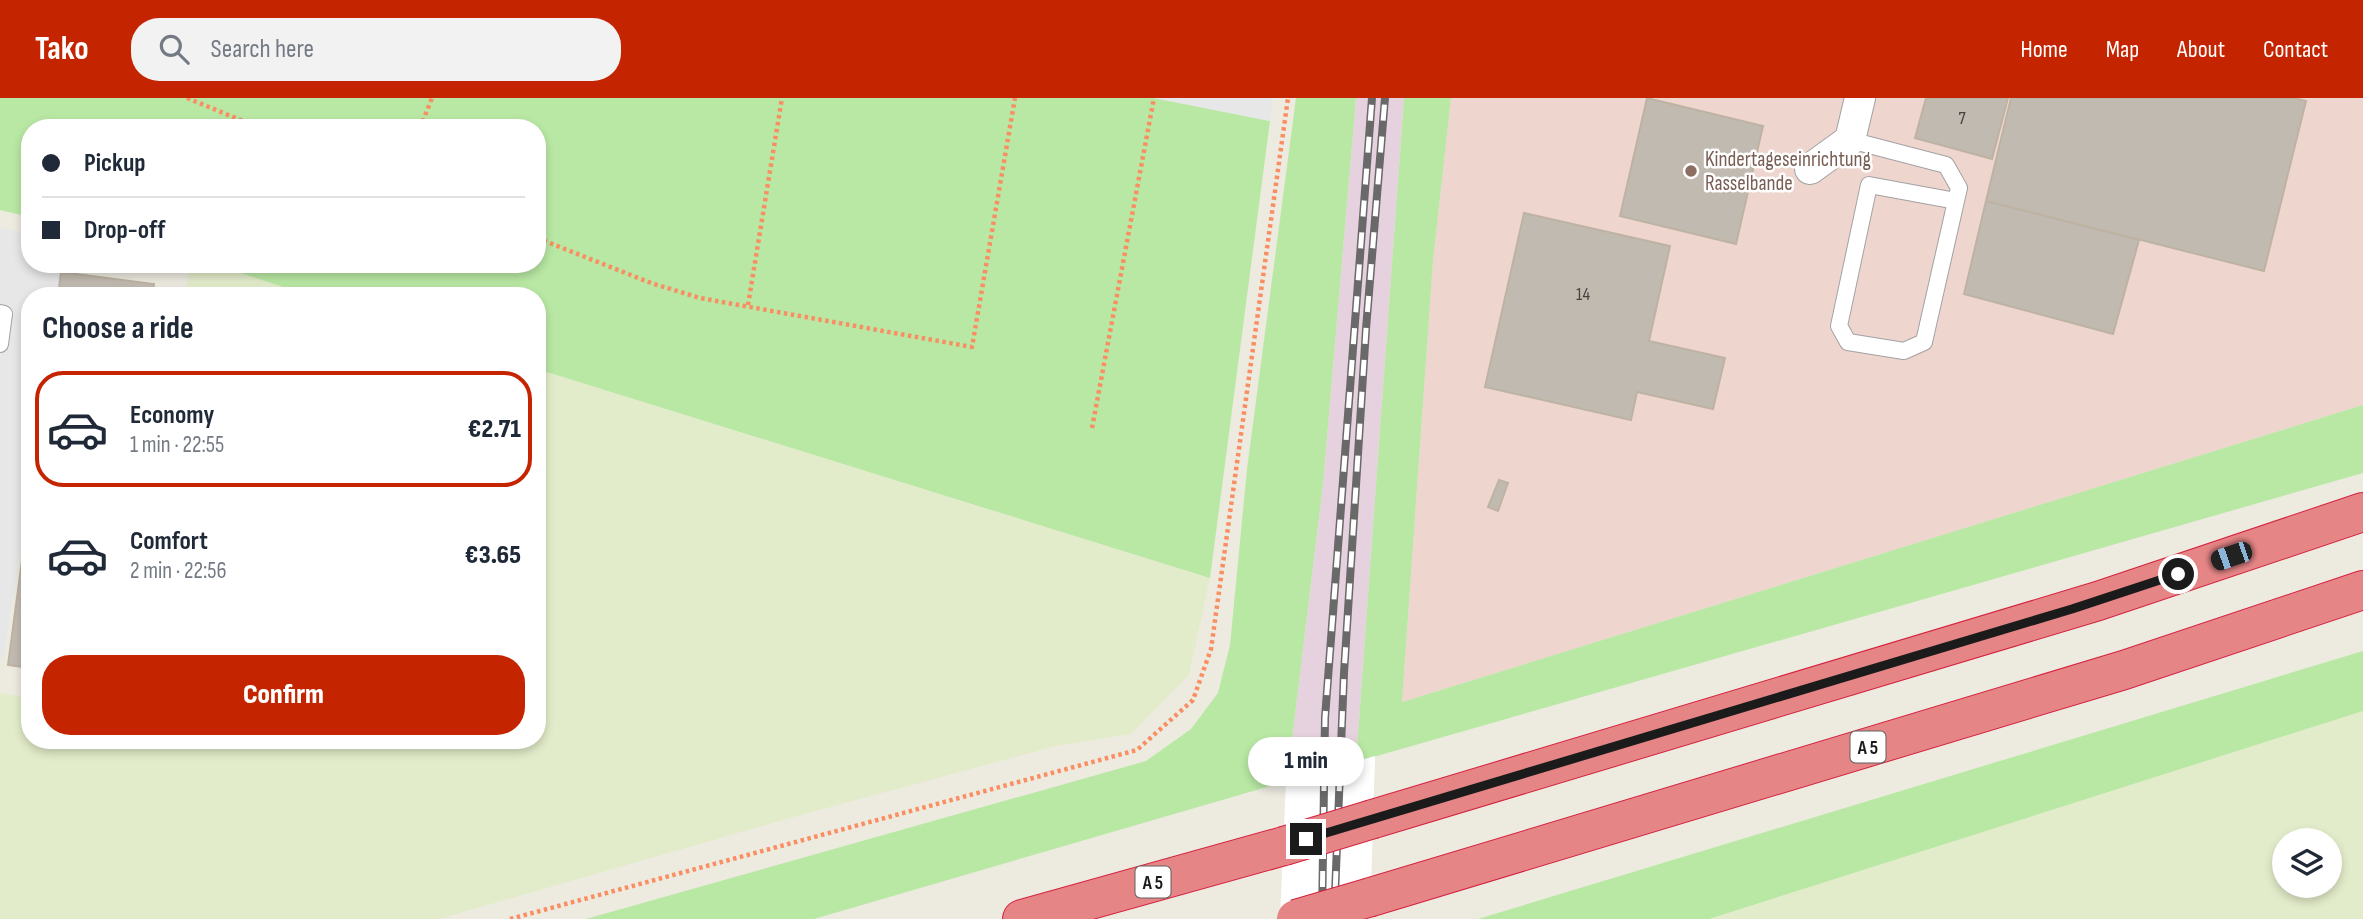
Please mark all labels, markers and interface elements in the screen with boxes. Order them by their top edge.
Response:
search box [131,18,621,81]
text: Tako [35,29,89,69]
icon: search [155,30,193,68]
text: Search here [211,34,314,65]
text: Home [2020,35,2068,64]
text: Map [2106,35,2139,64]
text: About [2177,35,2225,64]
text: Contact [2263,35,2328,64]
house number: 7 [1958,108,1966,129]
place label: Kindertageseinrichtung Rasselbande [1705,147,1871,196]
text: Pickup [84,148,146,179]
marker: Kindertageseinrichtung Rasselbande [1683,163,1699,179]
text: Drop-off [84,215,165,246]
house number: 14 [1576,284,1590,305]
text: Choose a ride [42,309,194,348]
icon: car [46,398,109,461]
text: Economy [130,400,214,431]
text: €2.71 [468,414,521,445]
text: 1 min · 22:55 [130,431,224,459]
icon: car [46,524,109,587]
text: Comfort [130,526,208,557]
car [2208,539,2255,573]
text: €3.65 [465,540,521,571]
text: 2 min · 22:56 [130,557,227,585]
route start [2162,558,2194,590]
button: Confirm [42,655,525,735]
road number: A 5 [1850,732,1885,762]
callout: 1 min [1248,738,1364,786]
text: 1 min [1284,747,1328,775]
route end [1290,823,1322,855]
map controls [2272,828,2342,898]
button: layers [2272,828,2342,898]
road number: A 5 [1136,866,1170,898]

